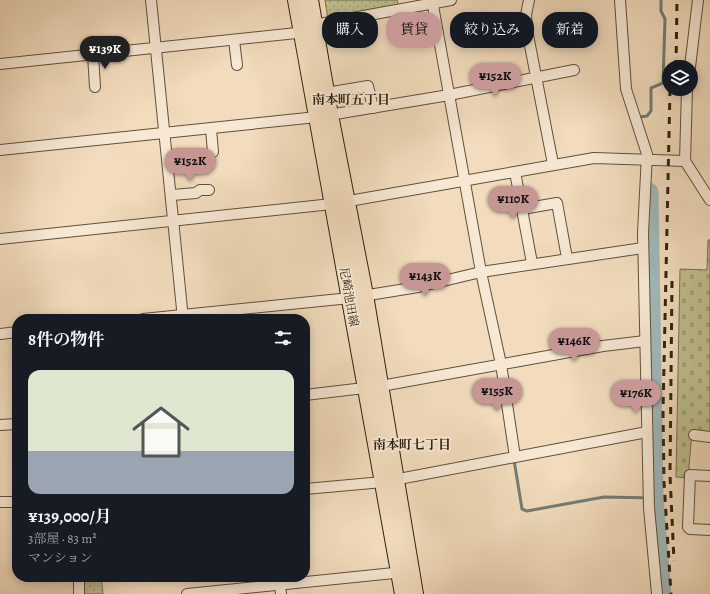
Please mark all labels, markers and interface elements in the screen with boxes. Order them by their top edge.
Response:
chip: 購入 [322,12,378,48]
chip: 賃貸 [386,12,442,48]
chip: 絞り込み [450,12,534,48]
chip: 新着 [542,12,598,48]
pin: ¥139K [77,36,133,70]
text: ¥139K [89,40,121,57]
map controls [662,60,698,96]
button: layers [662,60,698,96]
pin: ¥152K [467,63,523,97]
text: ¥152K [479,67,511,84]
district label: 南本町五丁目 [312,91,390,108]
pin: ¥152K [162,148,218,182]
text: ¥152K [174,152,206,169]
pin: ¥110K [485,186,541,220]
text: ¥110K [497,190,529,207]
pin: ¥143K [397,263,453,297]
street label: 尼崎池田線 [336,266,362,328]
text: ¥143K [409,267,441,284]
icon: filters [272,327,294,349]
text: 8件の物件 [28,328,104,351]
pin: ¥146K [546,328,602,362]
text: ¥146K [558,332,590,349]
pin: ¥155K [469,378,525,412]
pin: ¥176K [608,380,664,414]
text: ¥155K [481,382,513,399]
text: ¥176K [620,384,652,401]
icon: home [125,396,197,468]
district label: 南本町七丁目 [373,436,451,453]
text: ¥139,000/月 [28,505,112,528]
text: 3部屋 · 83 m² [28,530,97,547]
text: マンション [28,549,92,566]

